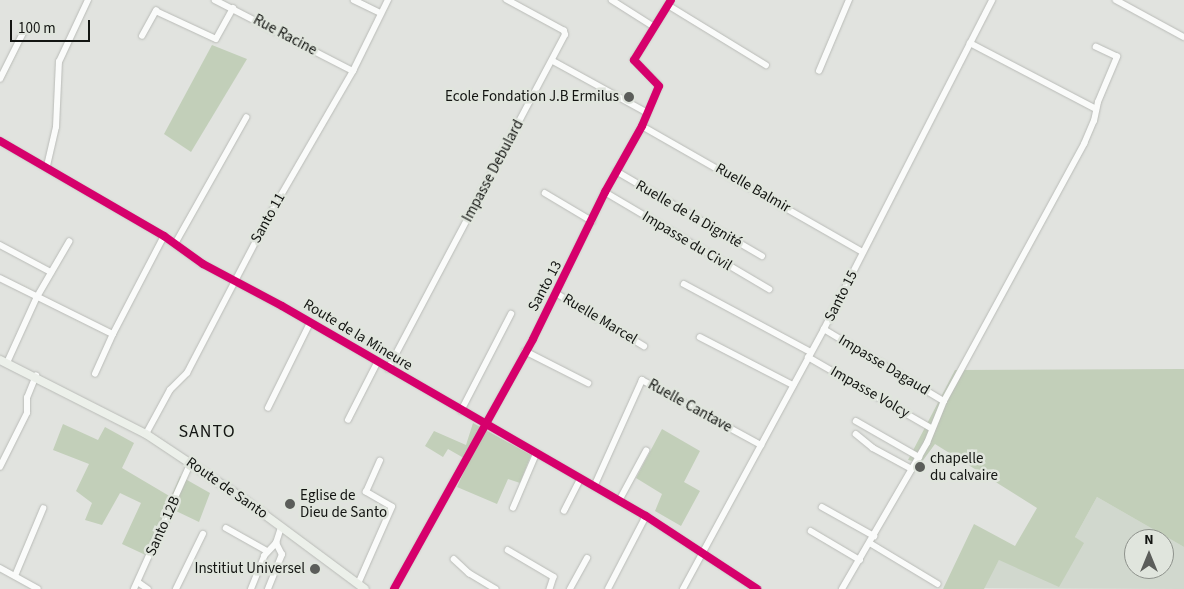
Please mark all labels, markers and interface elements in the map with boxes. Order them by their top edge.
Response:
scale bar [12,10,92,42]
street label: Rue Racine [250,11,320,59]
text: 100 m [18,18,56,39]
place label: Ecole Fondation J.B Ermilus [445,88,619,106]
marker: Ecole Fondation J.B Ermilus [623,91,635,103]
street label: Impasse Debulard [459,117,527,225]
street label: Ruelle Balmir [712,159,794,217]
street label: Ruelle de la Dignité [633,176,745,252]
street label: Santo 11 [247,190,289,246]
street label: Impasse du Civil [639,207,735,275]
street label: Santo 13 [524,258,566,314]
street label: Santo 15 [821,268,861,324]
street label: Ruelle Marcel [560,290,640,348]
street label: Route de la Mineure [300,295,416,375]
street label: Impasse Dagaud [835,331,933,399]
street label: Impasse Volcy [827,362,913,422]
street label: Ruelle Cantave [645,376,735,436]
district label: SANTO [178,421,236,443]
place label: chapelle du calvaire [930,449,998,484]
street label: Route de Santo [183,453,271,523]
marker: chapelle du calvaire [914,461,926,473]
place label: Eglise de Dieu de Santo [300,486,387,521]
street label: Santo 12B [142,493,184,559]
marker: Eglise de Dieu de Santo [284,498,296,510]
north arrow [1124,529,1174,579]
text: N [1144,530,1154,550]
place label: Institiut Universel [194,560,305,578]
marker: Institiut Universel [309,563,321,575]

